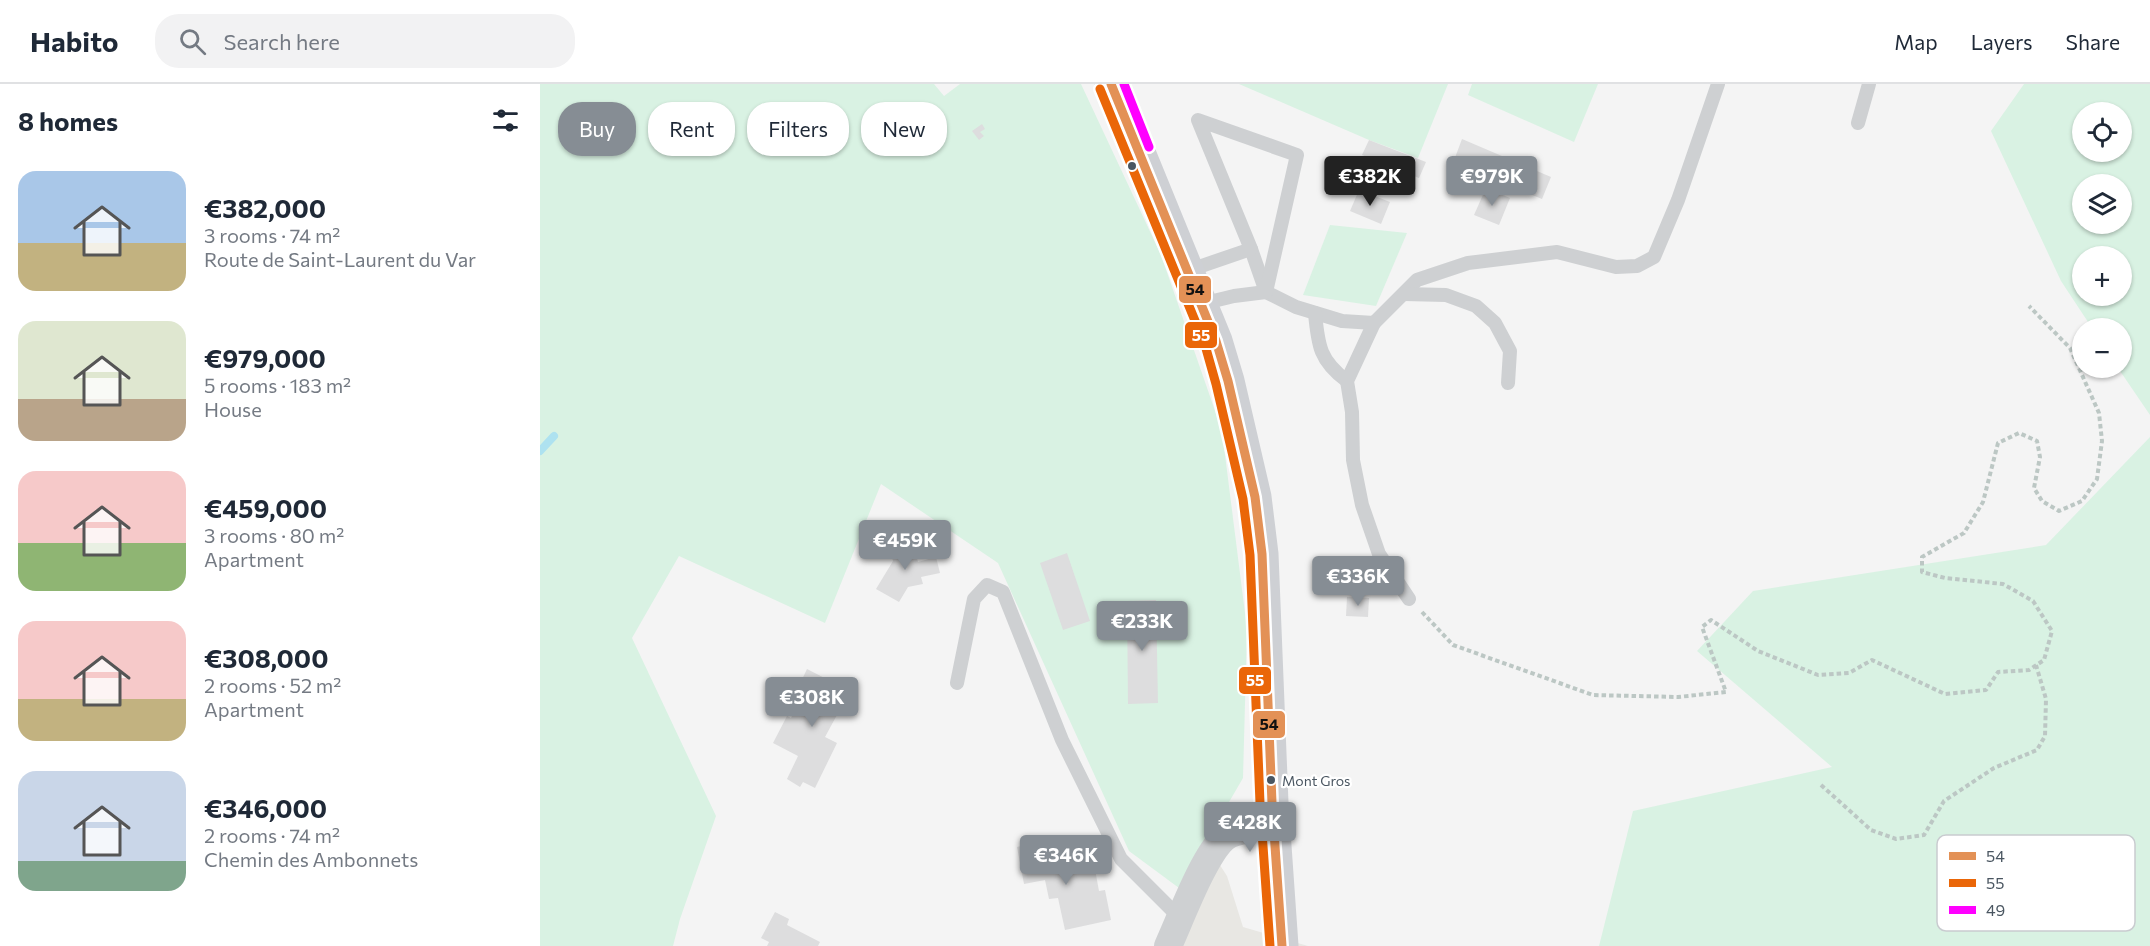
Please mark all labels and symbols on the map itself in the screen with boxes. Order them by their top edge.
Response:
pin: €382K [1328,156,1412,207]
pin: €979K [1450,156,1534,207]
unlabelled marker [1126,160,1138,172]
line badge: 54 [1178,275,1212,304]
text: 54 [1185,279,1205,298]
line badge: 55 [1184,321,1218,349]
text: 55 [1192,325,1210,344]
pin: €459K [863,520,947,571]
pin: €336K [1316,556,1400,607]
pin: €233K [1100,601,1184,652]
line badge: 55 [1238,666,1272,695]
text: 55 [1246,670,1264,689]
pin: €308K [770,677,854,728]
line badge: 54 [1252,710,1286,739]
text: 54 [1259,714,1279,733]
place label: Mont Gros [1282,772,1350,789]
marker: Mont Gros [1265,774,1277,786]
pin: €428K [1208,802,1292,853]
pin: €346K [1024,835,1108,886]
legend [1937,835,2135,931]
text: 54 [1986,846,2005,865]
text: 55 [1986,873,2004,892]
text: 49 [1986,900,2005,919]

